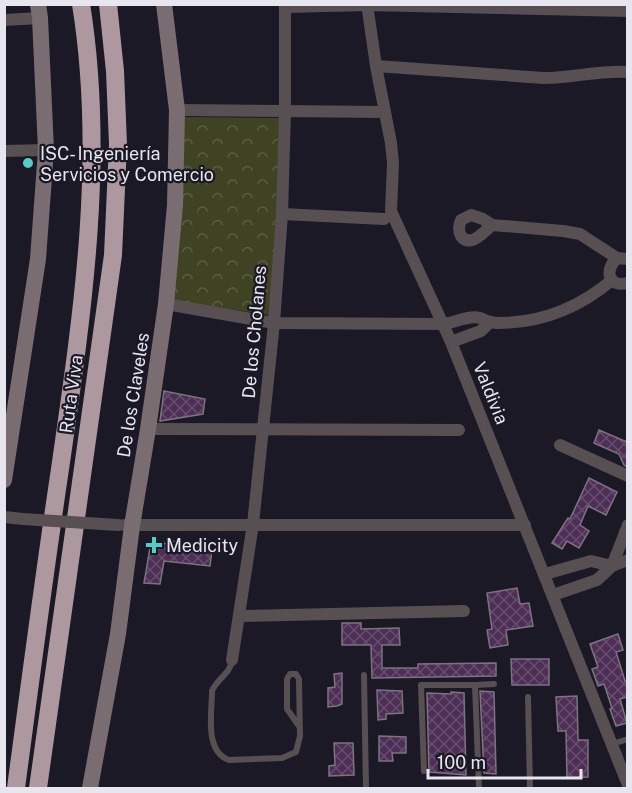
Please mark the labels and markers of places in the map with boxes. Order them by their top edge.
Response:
place label: ISC- Ingeniería Servicios y Comercio [40,143,214,185]
marker: ISC- Ingeniería Servicios y Comercio [21,156,35,170]
place label: Medicity [166,535,238,556]
marker: Medicity [147,538,161,552]

